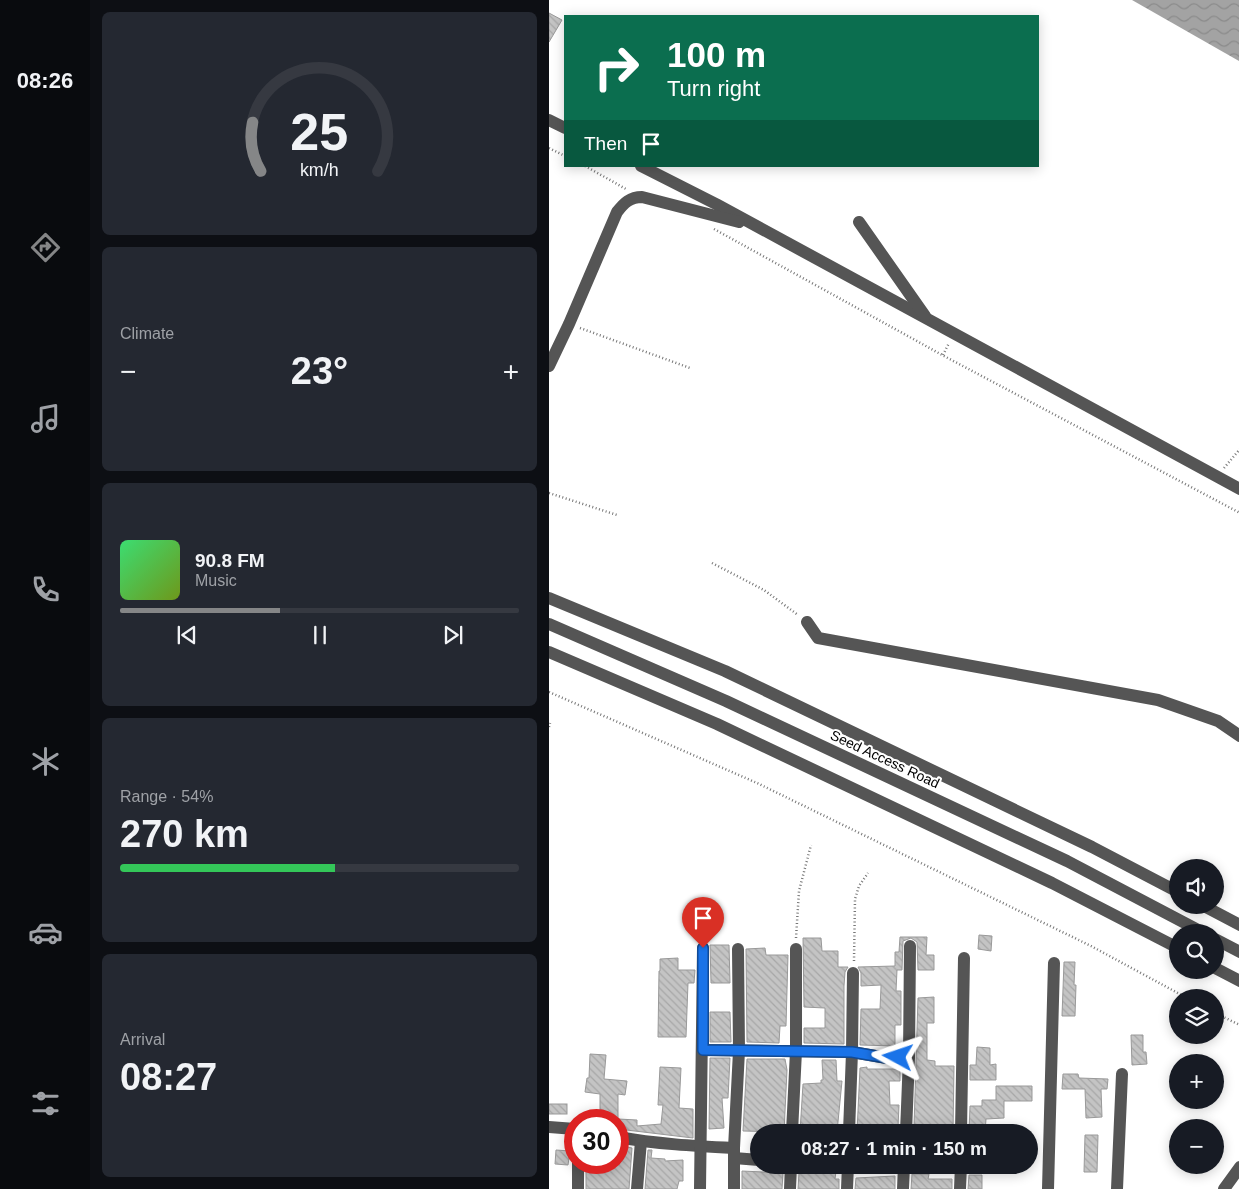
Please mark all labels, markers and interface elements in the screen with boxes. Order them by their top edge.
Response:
icon: right [584,35,649,100]
text: 100 m [667,35,766,74]
text: 08:26 [17,68,73,93]
text: Turn right [667,76,760,101]
text: 25 [291,103,348,161]
icon: arrive [637,130,665,158]
text: Then [584,133,627,154]
text: km/h [300,160,339,180]
icon: directions [28,230,63,265]
text: Climate [120,325,174,342]
text: 23° [291,350,348,392]
text: − [120,356,136,387]
text: + [503,356,519,387]
icon: music [28,401,63,436]
text: 90.8 FM [195,550,265,571]
icon: phone [28,572,63,607]
text: Music [195,572,237,589]
icon: previous [173,621,201,649]
icon: pause [306,621,334,649]
icon: next [439,621,467,649]
street label: Seed Access Road [828,727,942,791]
icon: climate [28,744,63,779]
text: Range · 54% [120,788,213,805]
text: 270 km [120,813,249,855]
map controls [1169,859,1224,1174]
button: sound [1169,859,1224,914]
pin [682,897,724,948]
icon: arrive [689,904,717,932]
icon: car [28,915,63,950]
button: search [1169,924,1224,979]
button: layers [1169,989,1224,1044]
position arrow [871,1030,923,1082]
text: Arrival [120,1031,165,1048]
button: + [1169,1054,1224,1109]
text: 08:27 [120,1056,217,1098]
icon: filters [28,1086,63,1121]
speed limit sign: 30 [564,1109,629,1174]
button: − [1169,1119,1224,1174]
text: 08:27 · 1 min · 150 m [801,1138,987,1159]

